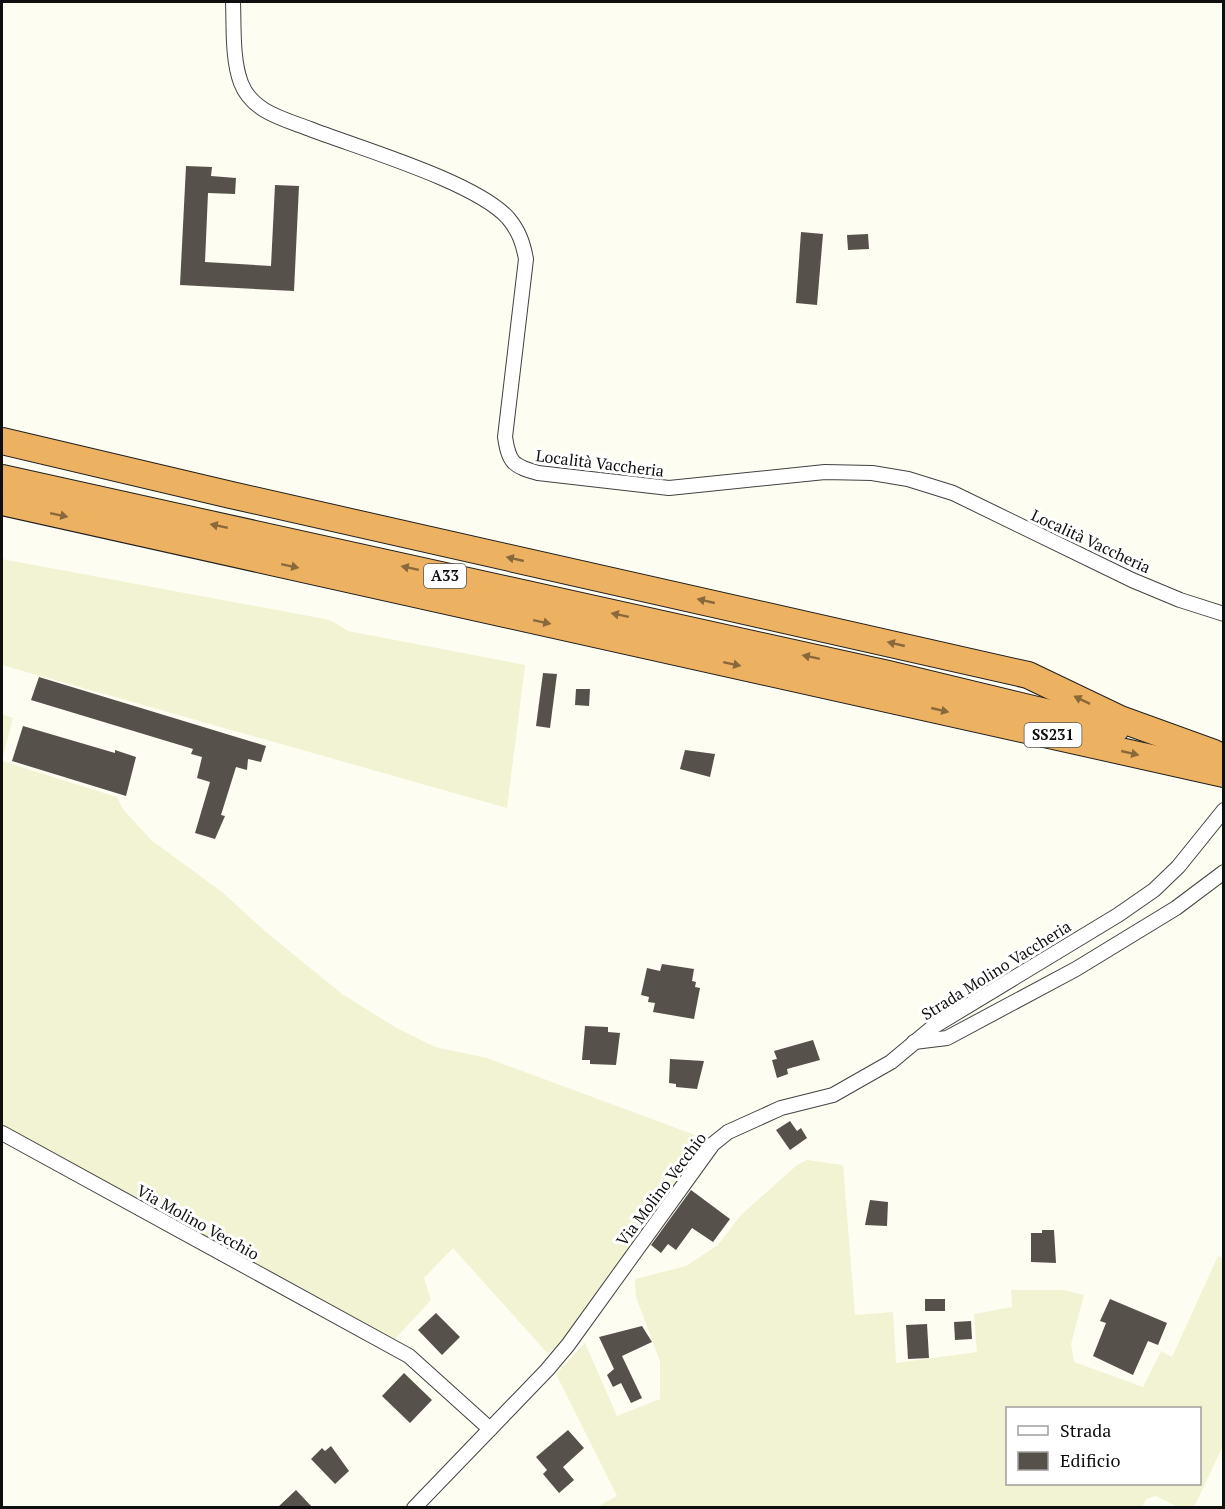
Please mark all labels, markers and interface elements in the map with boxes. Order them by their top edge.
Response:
street label: Località Vaccheria [535,444,665,482]
street label: Località Vaccheria [1028,504,1154,578]
one-way arrow [49,511,68,520]
one-way arrow [209,521,228,530]
one-way arrow [506,553,525,563]
one-way arrow [281,562,300,571]
one-way arrow [400,563,419,572]
road number: A33 [424,564,466,588]
one-way arrow [696,596,715,605]
one-way arrow [611,609,630,619]
one-way arrow [533,617,551,627]
one-way arrow [887,638,905,648]
one-way arrow [802,651,820,661]
one-way arrow [723,659,742,669]
one-way arrow [1073,696,1090,705]
one-way arrow [931,705,949,715]
road number: SS231 [1024,723,1082,747]
one-way arrow [1121,748,1140,758]
street label: Strada Molino Vaccheria [917,915,1075,1025]
street label: Via Molino Vecchio [611,1128,711,1250]
street label: Via Molino Vecchio [133,1179,263,1265]
legend [1006,1407,1201,1485]
text: Strada [1060,1418,1111,1442]
text: Edificio [1060,1448,1120,1472]

